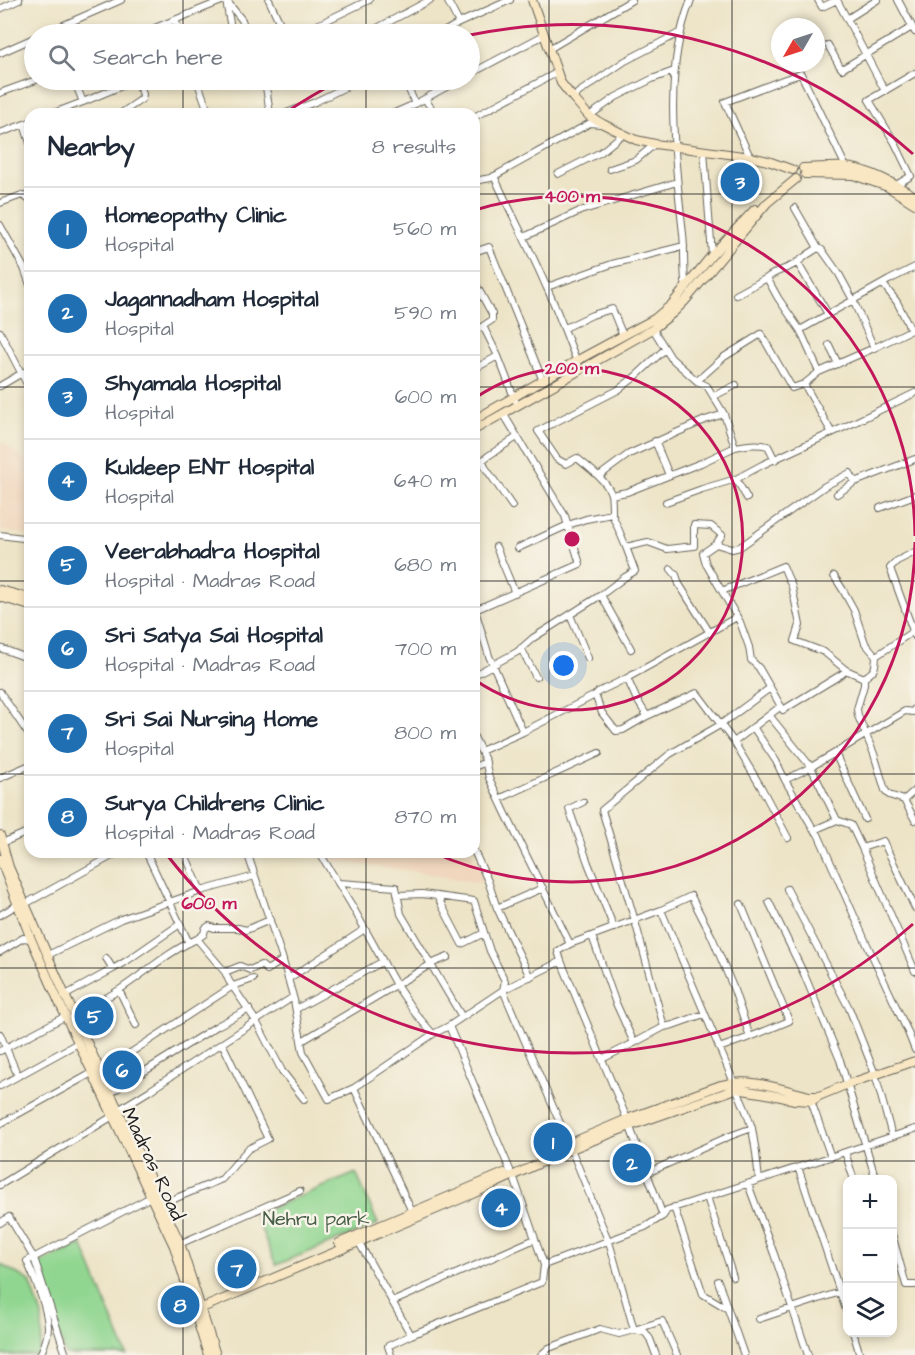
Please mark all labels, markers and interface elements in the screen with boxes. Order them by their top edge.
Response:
north arrow [771,18,825,72]
search box [24,24,480,90]
icon: search [45,41,78,74]
text: Search here [93,42,223,73]
text: Nearby [48,129,135,165]
text: 8 results [372,133,456,161]
pin: 3 [720,160,760,204]
text: 400 m [544,184,601,209]
text: Homeopathy Clinic [105,200,287,231]
text: 1 [66,215,69,243]
text: 560 m [393,215,456,243]
text: Hospital [105,231,174,259]
text: Jagannadham Hospital [105,284,319,315]
text: 2 [62,299,73,327]
text: 590 m [394,299,456,327]
text: Hospital [105,315,174,343]
text: 200 m [544,356,600,381]
text: Shyamala Hospital [105,368,281,399]
text: 3 [62,383,73,411]
text: 600 m [395,383,456,411]
text: Hospital [105,399,174,427]
text: Kuldeep ENT Hospital [105,452,314,483]
text: 4 [61,467,74,495]
text: 640 m [394,467,456,495]
text: Hospital [105,483,174,511]
centre of rings [562,529,582,549]
text: Veerabhadra Hospital [105,536,320,567]
text: 5 [60,551,75,579]
text: 680 m [394,551,456,579]
text: Hospital · Madras Road [105,567,315,595]
text: Sri Satya Sai Hospital [105,620,323,651]
text: 6 [61,635,74,663]
text: 700 m [395,635,456,663]
text: Hospital · Madras Road [105,651,315,679]
your location [549,651,578,680]
text: Sri Sai Nursing Home [105,704,318,735]
text: 7 [61,719,74,747]
text: 800 m [394,719,456,747]
text: Hospital [105,735,174,763]
text: Surya Childrens Clinic [105,788,325,819]
text: 8 [61,803,74,831]
text: 870 m [395,803,456,831]
text: Hospital · Madras Road [105,819,315,847]
text: 600 m [181,891,238,916]
pin: 5 [74,994,113,1038]
pin: 6 [102,1048,142,1092]
street label: Madras Road [114,1103,192,1225]
pin: 1 [534,1120,572,1164]
pin: 2 [612,1140,652,1186]
map controls [843,1175,897,1337]
button: + [843,1175,897,1229]
pin: 4 [482,1186,520,1230]
park label: Nehru park [262,1205,370,1233]
button: − [843,1229,897,1283]
pin: 7 [218,1246,256,1292]
pin: 8 [160,1282,200,1328]
button: layers [843,1283,897,1337]

